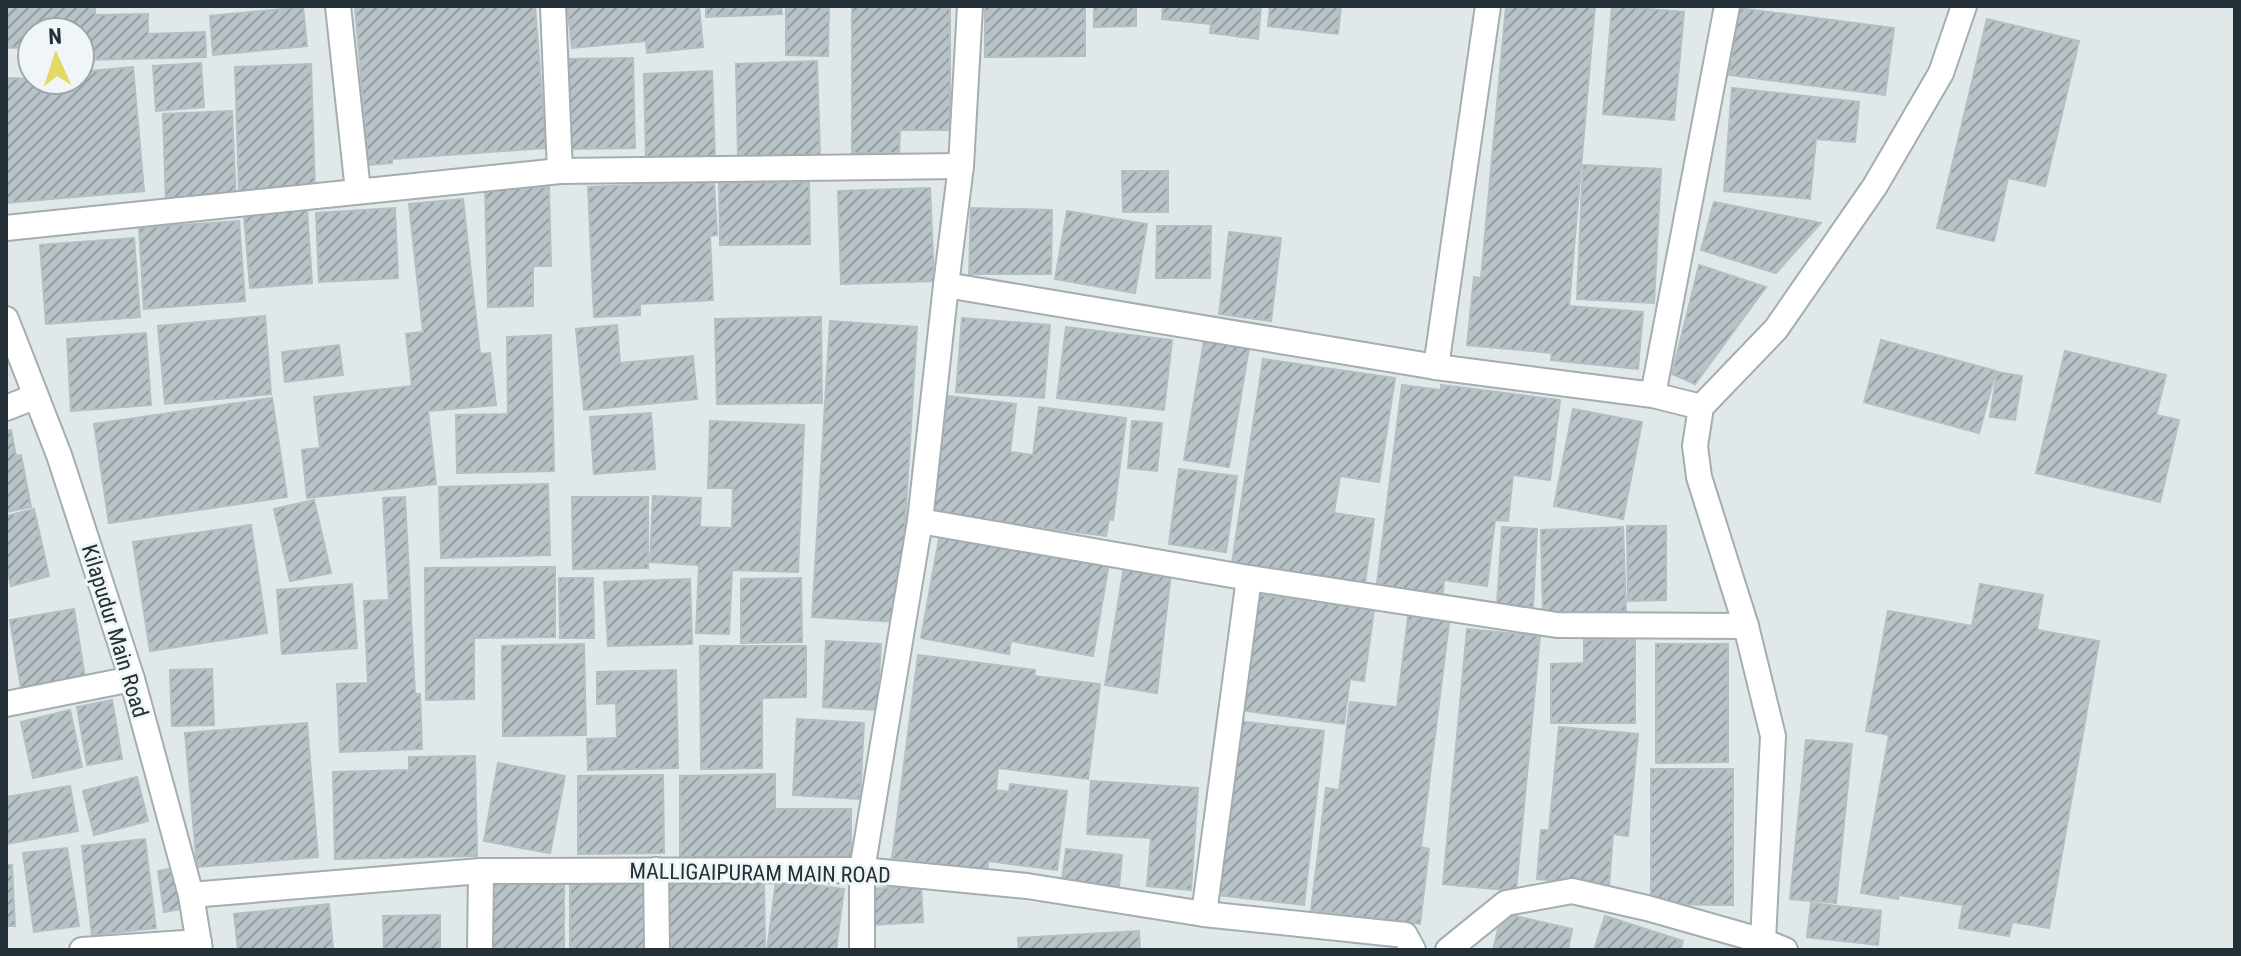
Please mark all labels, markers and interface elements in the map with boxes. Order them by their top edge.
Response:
north arrow [16,16,96,96]
text: N [48,24,62,49]
street label: Kilapudur Main Road [77,542,153,720]
street label: MALLIGAIPURAM MAIN ROAD [629,858,891,888]

